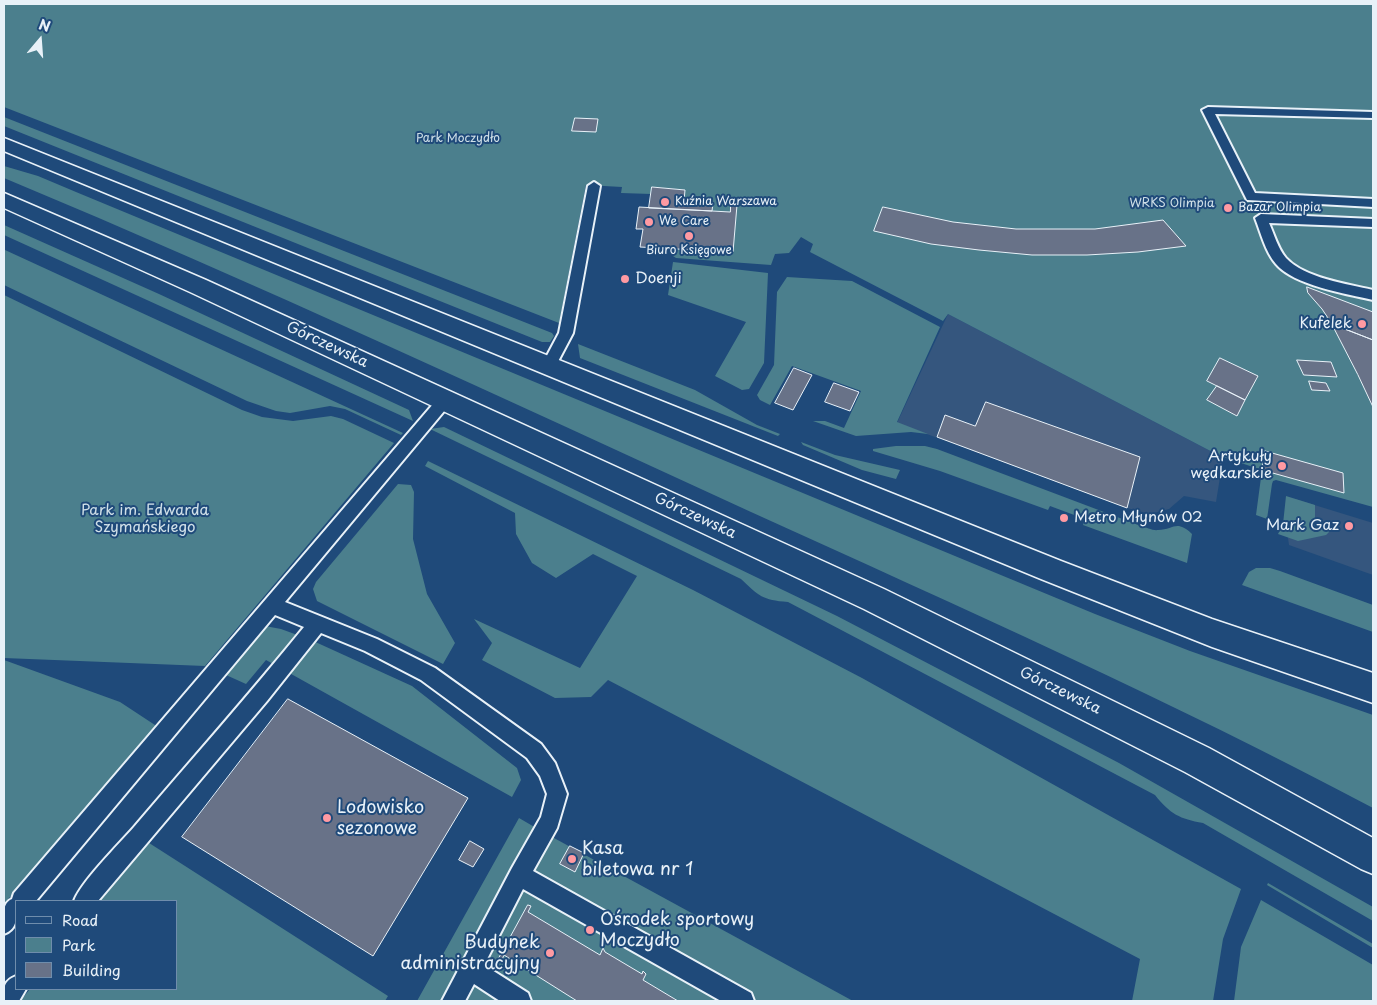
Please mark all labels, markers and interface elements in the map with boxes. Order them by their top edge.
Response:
text: N [36,14,53,37]
north arrow [15,15,65,65]
park label: Park Moczydło [416,132,500,146]
place label: Kuźnia Warszawa [675,195,777,209]
marker: Kuźnia Warszawa [659,196,671,208]
park label: WRKS Olimpia [1129,197,1215,211]
place label: Bazar Olimpia [1238,201,1321,215]
marker: Bazar Olimpia [1222,202,1234,214]
place label: We Care [659,215,709,229]
marker: We Care [643,216,655,228]
marker: Biuro Księgowe [683,230,695,242]
place label: Biuro Księgowe [646,244,732,258]
place label: Doenji [635,270,682,288]
marker: Doenji [619,273,631,285]
place label: Kufelek [1299,315,1352,333]
street label: Górczewska [283,318,371,372]
marker: Kufelek [1356,318,1368,330]
place label: Artykuły wędkarskie [1191,448,1272,483]
marker: Artykuły wędkarskie [1276,460,1288,472]
street label: Górczewska [651,489,739,543]
park label: Park im. Edwarda Szymańskiego [81,502,209,537]
place label: Metro Młynów 02 [1074,509,1203,527]
marker: Metro Młynów 02 [1058,512,1070,524]
place label: Mark Gaz [1266,517,1339,535]
marker: Mark Gaz [1343,520,1355,532]
street label: Górczewska [1016,664,1104,718]
place label: Lodowisko sezonowe [337,797,424,840]
marker: Lodowisko sezonowe [321,812,333,824]
place label: Kasa biletowa nr 1 [582,838,693,881]
marker: Kasa biletowa nr 1 [566,853,578,865]
legend [15,900,178,990]
text: Road [62,908,98,931]
place label: Ośrodek sportowy Moczydło [600,909,754,952]
marker: Ośrodek sportowy Moczydło [584,924,596,936]
place label: Budynek administracyjny [401,932,540,974]
text: Park [62,933,96,956]
marker: Budynek administracyjny [544,947,556,959]
text: Building [62,958,121,981]

